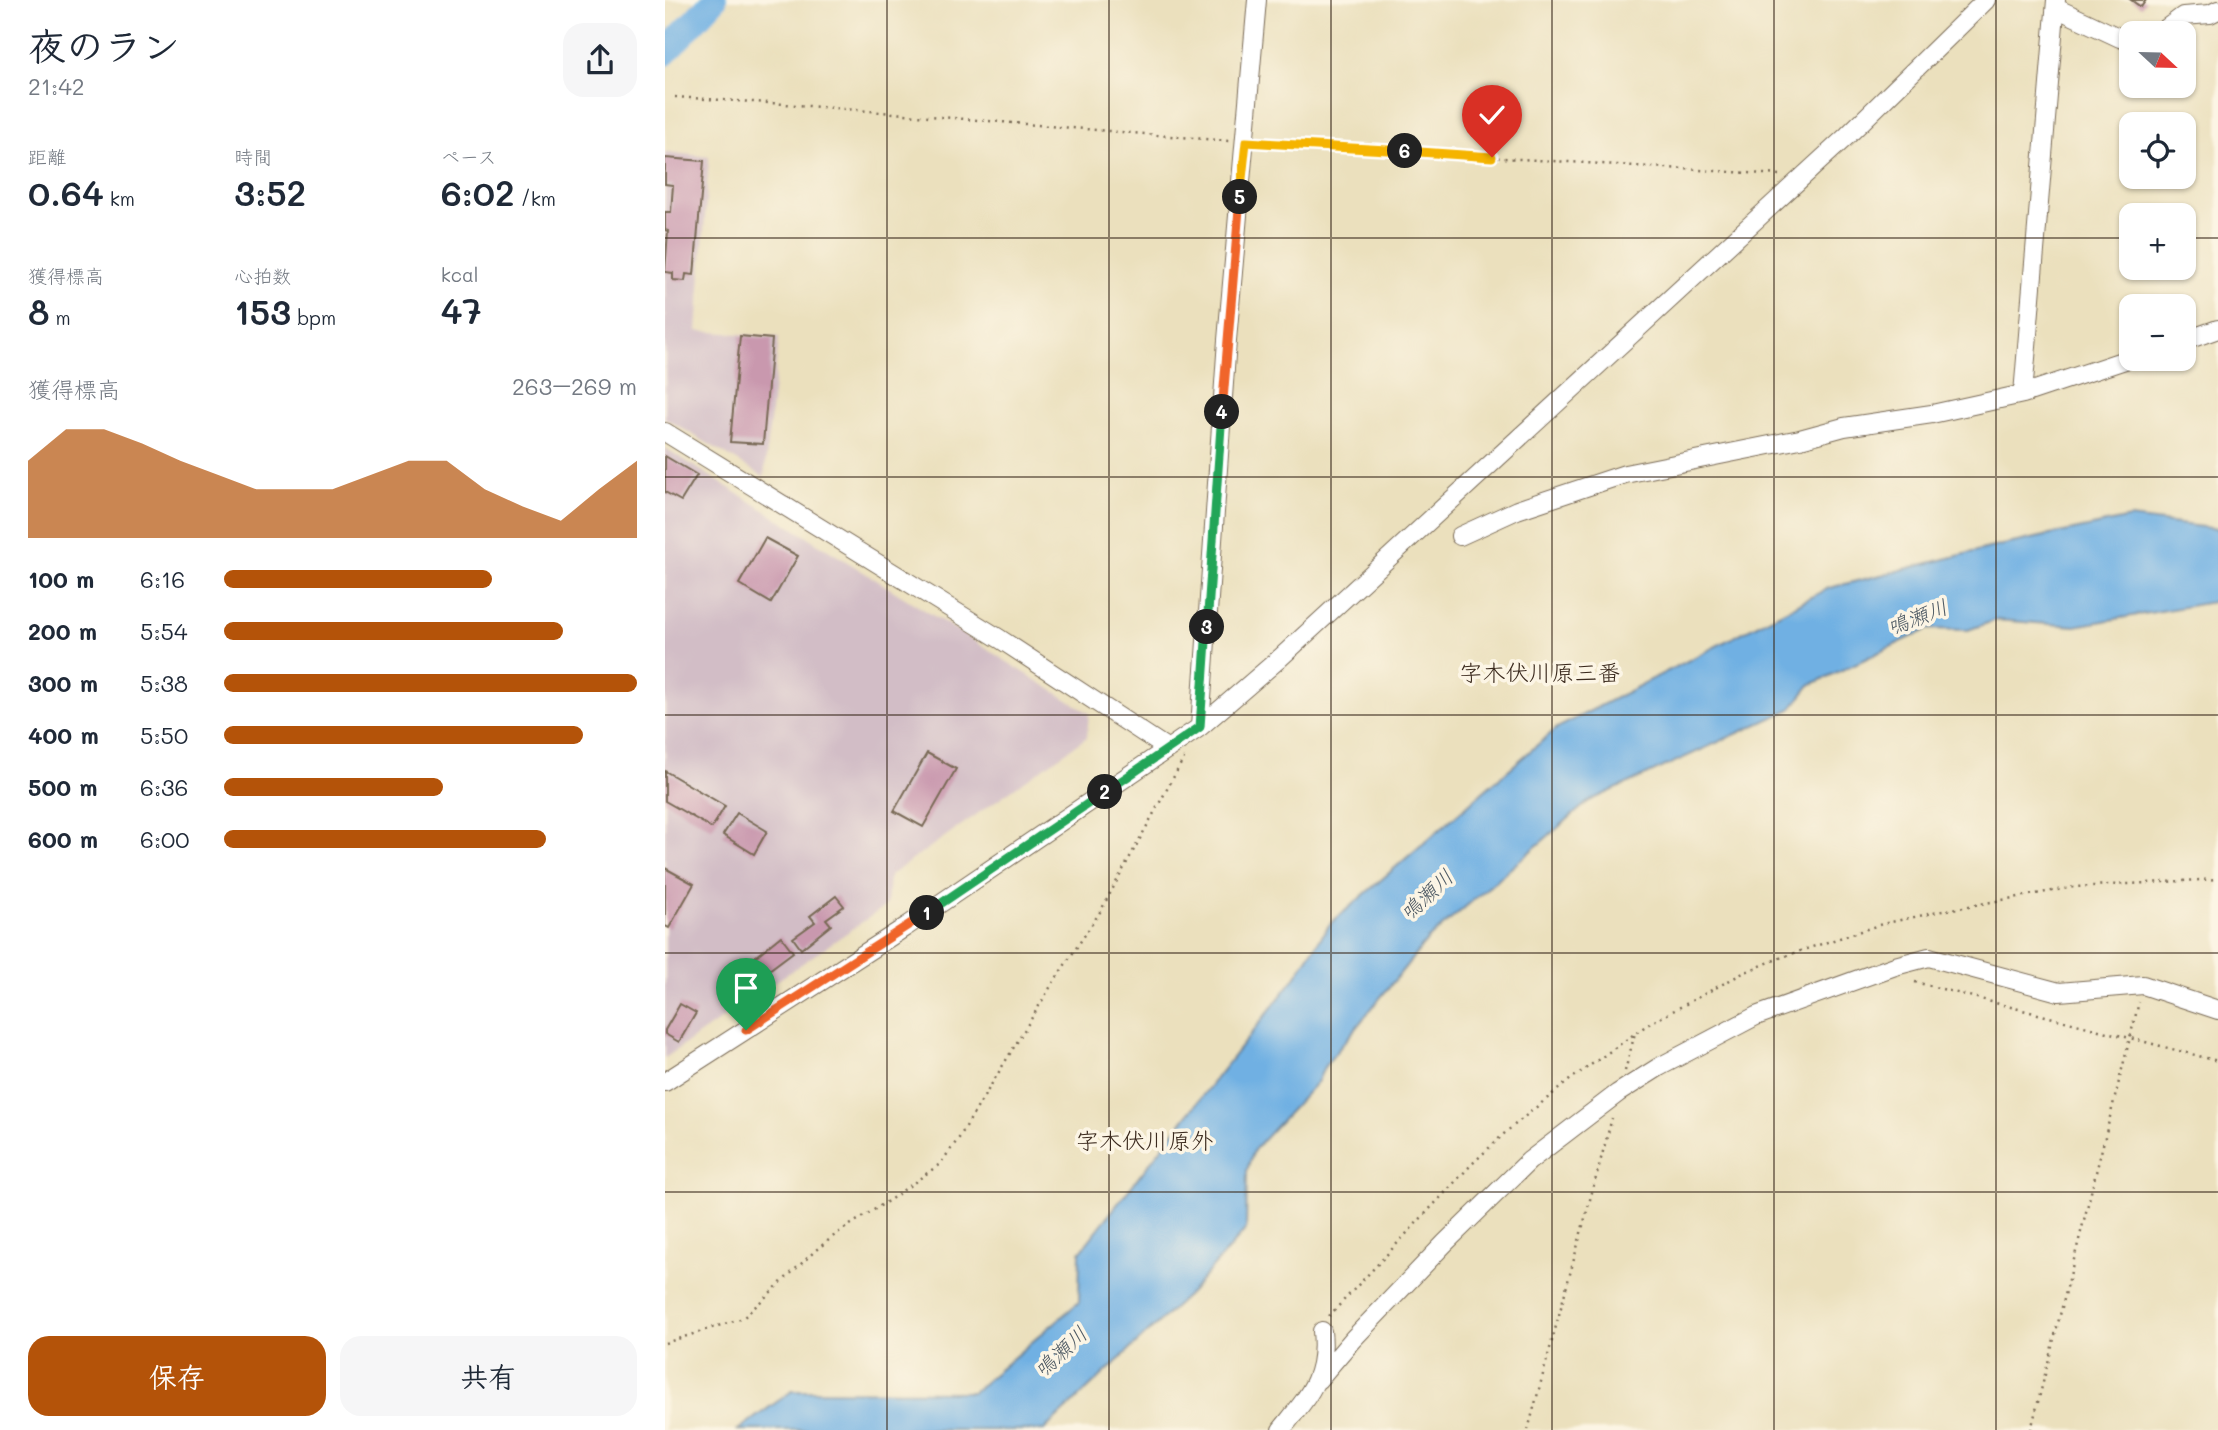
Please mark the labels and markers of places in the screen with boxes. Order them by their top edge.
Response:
pin [1462,85,1522,157]
pin: 6 [1387,134,1423,168]
pin: 5 [1223,180,1257,214]
pin: 4 [1205,394,1239,430]
pin: 3 [1189,610,1225,644]
pin: 2 [1087,774,1123,810]
pin: 1 [909,895,945,930]
pin [716,958,776,1030]

